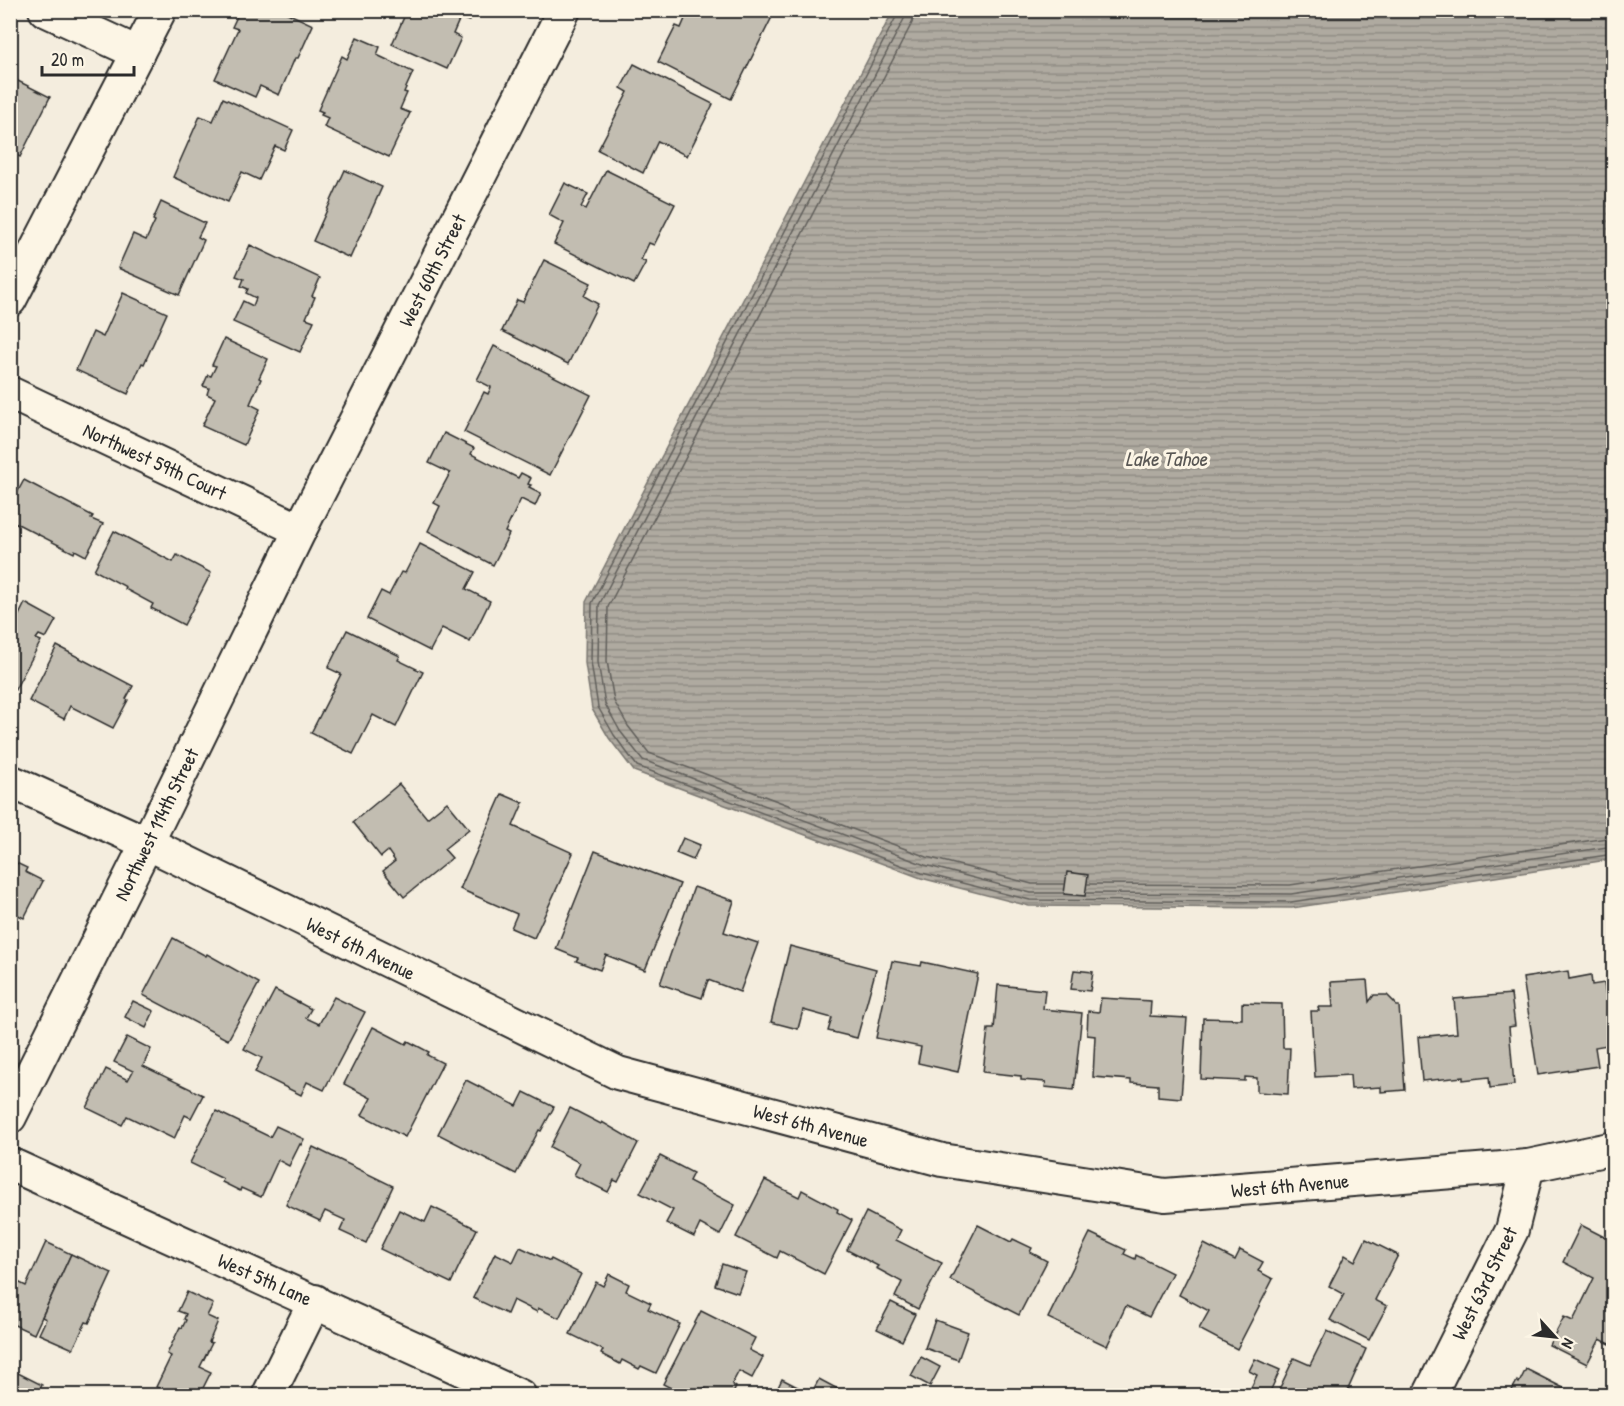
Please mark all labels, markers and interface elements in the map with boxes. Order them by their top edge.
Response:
scale bar [42,39,134,77]
text: 20 m [51,47,84,72]
street label: West 60th Street [392,208,472,331]
street label: Northwest 59th Court [79,416,232,507]
water label: Lake Tahoe [1125,444,1208,473]
street label: Northwest 114th Street [107,742,205,905]
street label: West 6th Avenue [302,910,420,986]
street label: West 6th Avenue [750,1097,872,1153]
street label: West 6th Avenue [1230,1166,1350,1204]
street label: West 63rd Street [1445,1221,1524,1344]
street label: West 5th Lane [214,1246,316,1312]
north arrow [1525,1307,1585,1367]
text: N [1556,1335,1580,1353]

